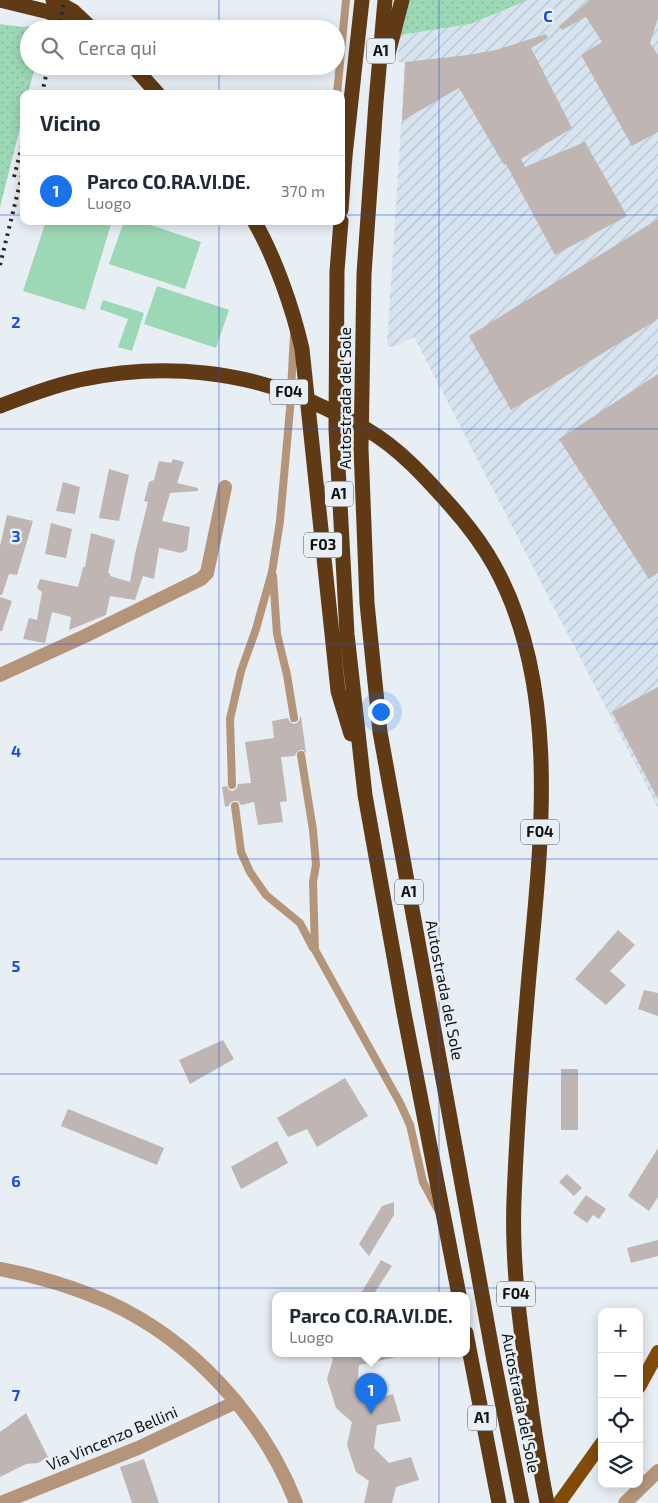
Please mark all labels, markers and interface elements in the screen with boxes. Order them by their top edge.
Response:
text: C [543,6,553,25]
search box [20,20,345,75]
icon: search [38,34,66,62]
text: Cerca qui [78,36,157,59]
road number: A1 [367,38,395,64]
text: Vicino [40,110,101,135]
text: Parco CO.RA.VI.DE. [87,170,250,193]
text: 1 [53,181,59,200]
text: 370 m [281,181,325,200]
text: Luogo [87,193,131,212]
text: 2 [11,312,21,331]
street label: Autostrada del Sole [335,327,354,469]
road number: F04 [270,380,308,404]
road number: A1 [325,482,353,506]
text: 3 [11,526,21,545]
road number: F03 [304,532,342,558]
your location [368,699,394,725]
text: 4 [11,741,21,760]
road number: F04 [521,820,559,844]
road number: A1 [395,880,423,904]
street label: Autostrada del Sole [423,918,468,1062]
text: 5 [12,956,21,975]
text: 6 [11,1171,21,1190]
road number: F04 [497,1282,535,1306]
popup [272,1292,470,1357]
text: Parco CO.RA.VI.DE. [289,1304,453,1327]
map controls [598,1308,643,1488]
button: + [598,1308,643,1353]
text: Luogo [289,1327,334,1346]
street label: Autostrada del Sole [499,1331,544,1475]
button: − [598,1353,643,1398]
pin: 1 [355,1373,387,1414]
text: 7 [12,1385,21,1404]
button: locate [598,1398,643,1443]
street label: Via Vincenzo Bellini [44,1401,180,1474]
road number: A1 [468,1406,496,1430]
button: layers [598,1443,643,1488]

